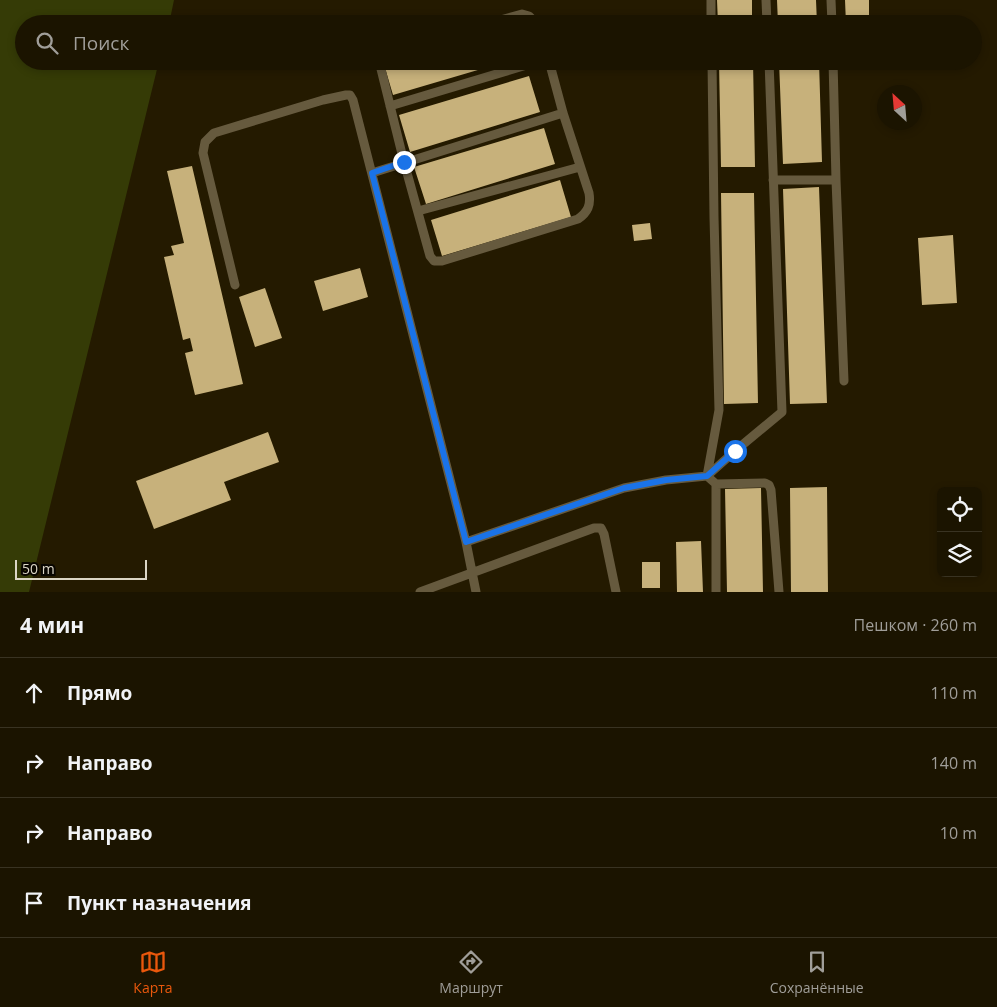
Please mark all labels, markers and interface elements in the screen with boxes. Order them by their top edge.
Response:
search box [15,15,982,70]
icon: search [33,29,61,57]
text: Поиск [73,30,129,56]
north arrow [877,85,922,130]
route end [393,151,416,174]
route start [724,440,747,463]
map controls [937,487,982,577]
button: locate [937,487,982,532]
button: layers [937,532,982,577]
scale bar [15,557,148,580]
text: 50 m [22,559,55,578]
text: 4 мин [20,611,84,639]
text: Пешком · 260 m [854,614,977,636]
icon: ahead [20,679,48,707]
text: Прямо [67,680,132,706]
text: 110 m [931,682,977,704]
icon: right [20,749,48,777]
text: Направо [67,750,153,776]
text: 140 m [931,752,977,774]
icon: right [20,819,48,847]
text: Направо [67,820,153,846]
text: 10 m [940,822,977,844]
icon: arrive [20,889,48,917]
text: Пункт назначения [67,890,252,916]
tab: Карта [133,948,173,997]
tab: Маршрут [439,948,503,997]
tab: Сохранённые [770,948,864,997]

